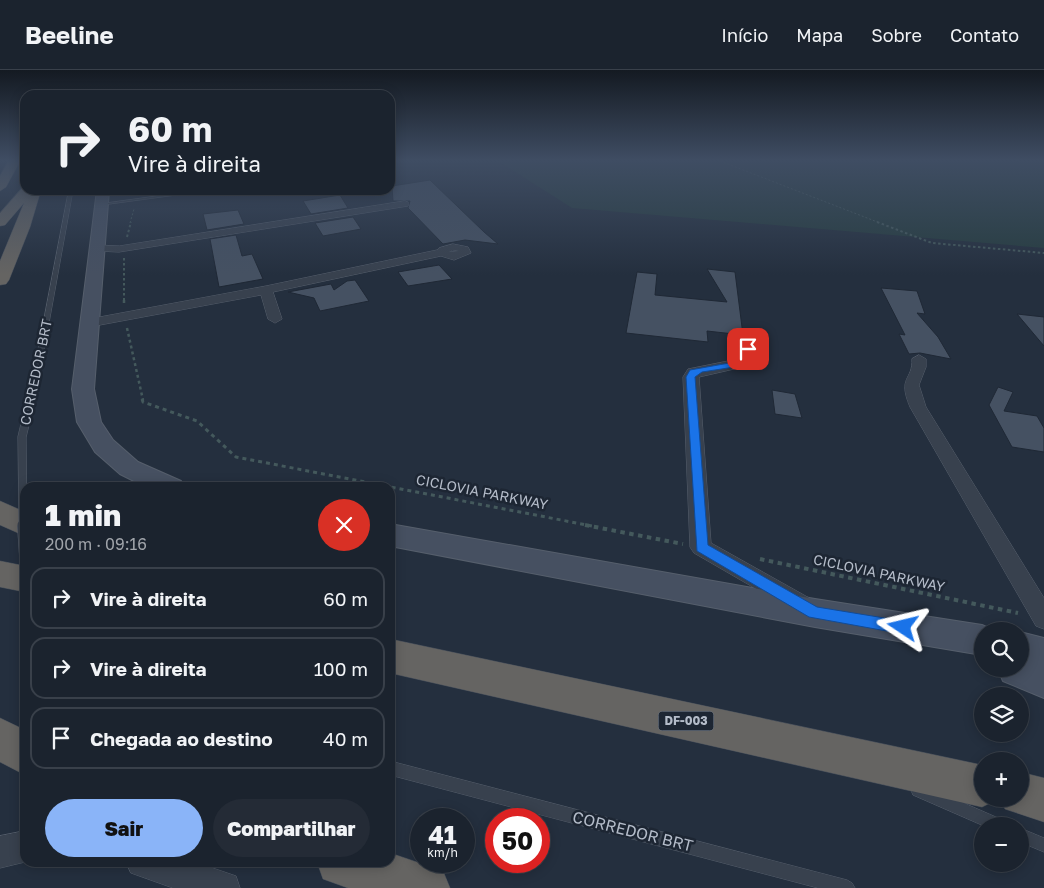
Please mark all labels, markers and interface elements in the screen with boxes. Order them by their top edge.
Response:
text: Beeline [25,20,114,49]
text: Início [721,24,768,46]
text: Mapa [796,24,843,46]
text: Sobre [871,24,922,46]
text: Contato [950,24,1019,46]
text: 60 m [128,108,212,150]
icon: right [45,110,110,175]
text: Vire à direita [128,150,261,177]
street label: CORREDOR BRT [16,317,55,427]
pin [727,328,769,370]
icon: arrive [734,335,762,363]
street label: CICLOVIA PARKWAY [415,470,549,513]
text: 1 min [45,497,121,533]
button: close [318,499,370,551]
text: 200 m · 09:16 [45,534,147,554]
street label: CICLOVIA PARKWAY [812,550,946,595]
icon: right [47,584,75,612]
text: Vire à direita [90,587,207,610]
text: 60 m [323,587,368,610]
position arrow [876,600,928,652]
map controls [974,622,1029,872]
button: search [974,622,1029,677]
icon: right [47,654,75,682]
text: Vire à direita [90,657,207,680]
text: 100 m [314,657,368,680]
button: layers [974,687,1029,742]
road number: DF-003 [658,711,714,730]
icon: arrive [47,724,75,752]
text: Chegada ao destino [90,727,273,750]
text: 40 m [323,727,368,750]
button: + [974,752,1029,807]
button: Sair [45,799,203,857]
button: Compartilhar [213,799,370,857]
street label: CORREDOR BRT [571,806,695,856]
speed limit sign: 50 [485,808,550,873]
button: − [974,817,1029,872]
text: 41 [428,819,457,850]
text: km/h [427,845,458,860]

